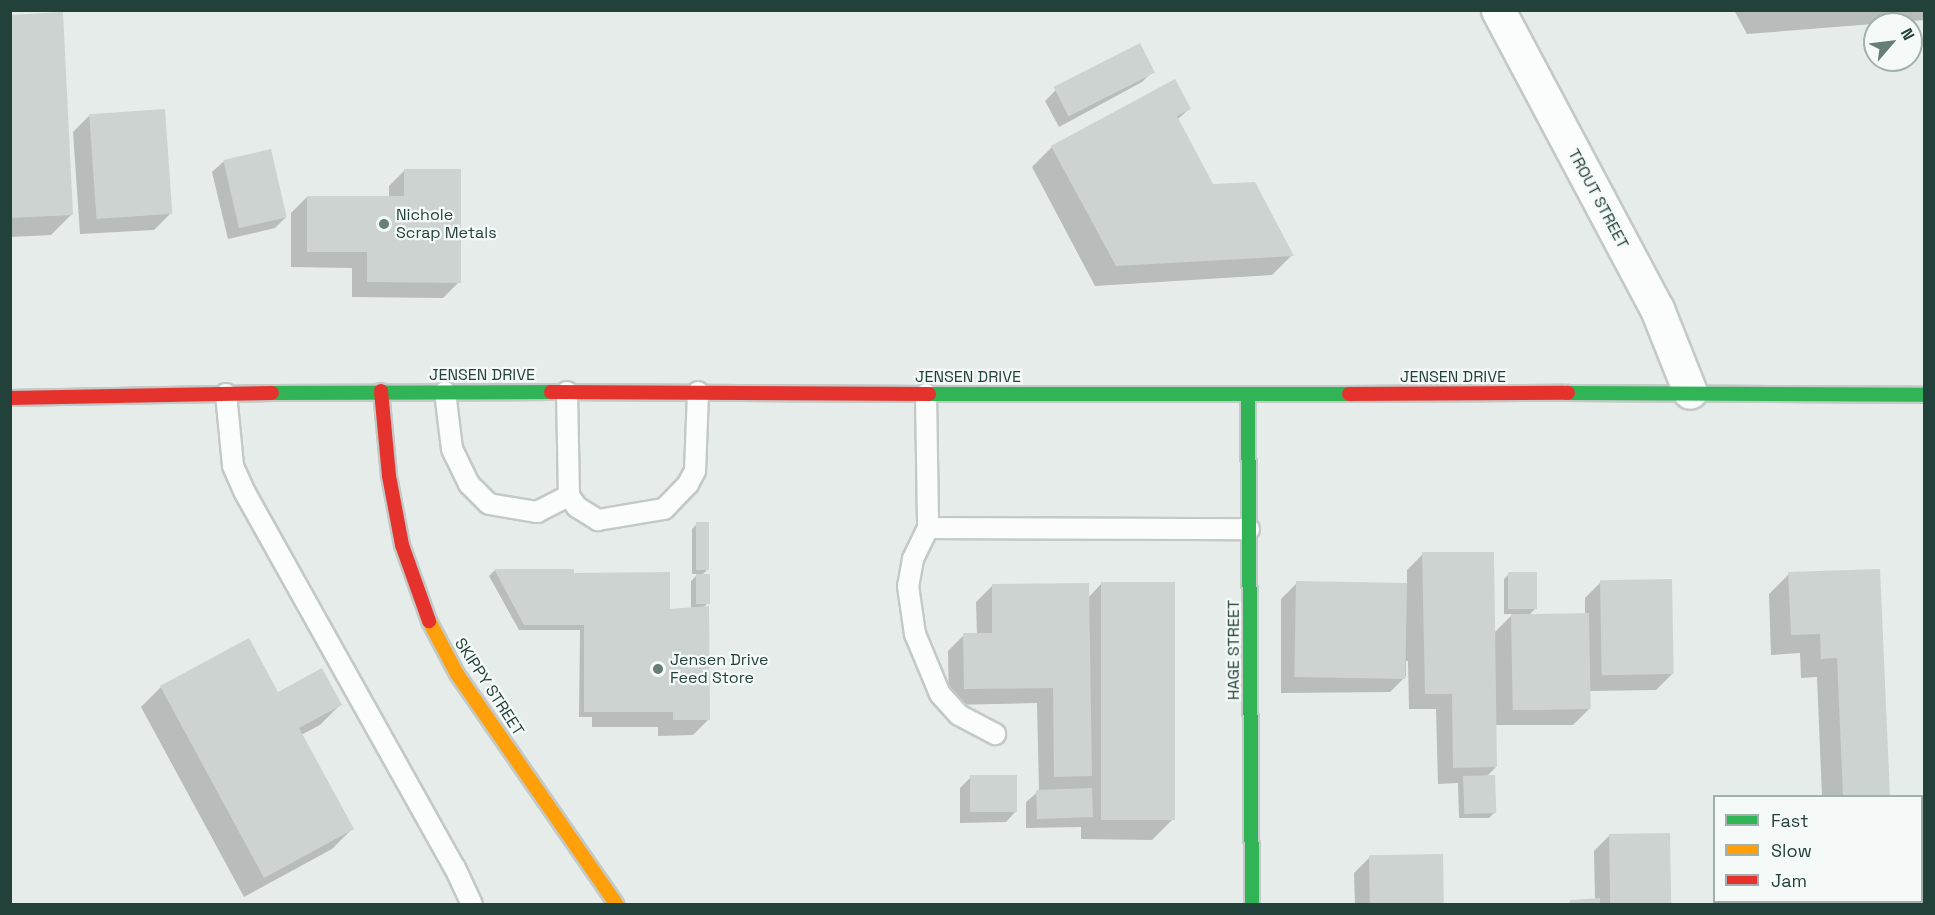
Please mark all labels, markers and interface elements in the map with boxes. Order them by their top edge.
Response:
north arrow [1863,12,1923,72]
text: N [1896,25,1919,44]
street label: TROUT STREET [1564,146,1632,252]
place label: Nichole Scrap Metals [396,205,497,243]
marker: Nichole Scrap Metals [377,217,391,231]
street label: JENSEN DRIVE [429,365,535,385]
street label: JENSEN DRIVE [915,367,1021,387]
street label: JENSEN DRIVE [1400,367,1506,387]
street label: HAGE STREET [1224,600,1244,700]
street label: SKIPPY STREET [450,634,528,740]
place label: Jensen Drive Feed Store [670,650,769,688]
marker: Jensen Drive Feed Store [651,662,665,676]
legend [1713,795,1923,903]
text: Fast [1771,809,1808,832]
text: Slow [1771,839,1812,862]
text: Jam [1771,869,1807,892]

